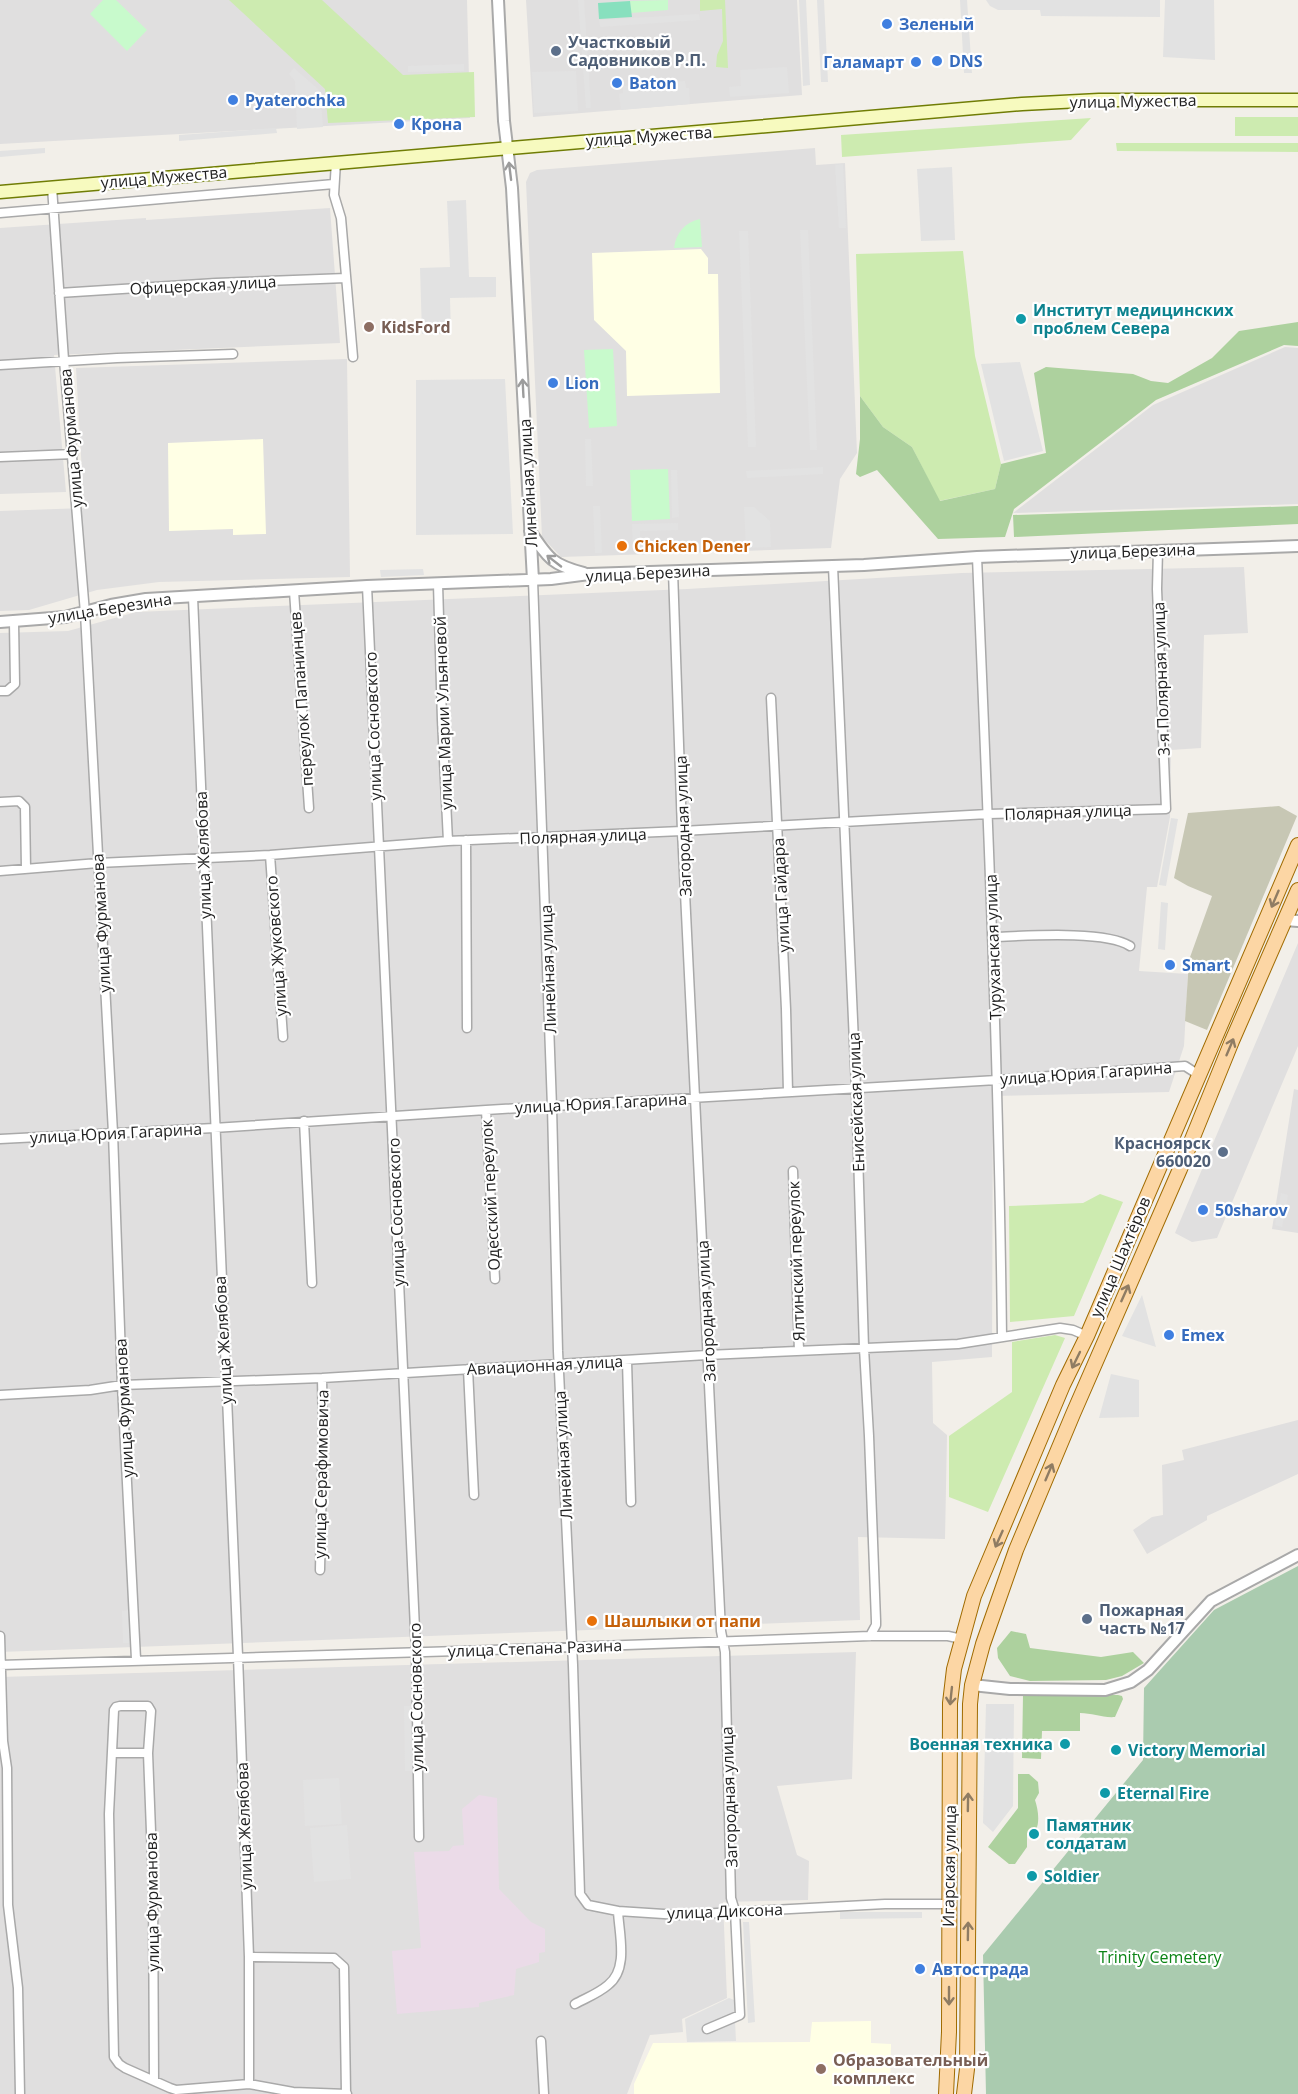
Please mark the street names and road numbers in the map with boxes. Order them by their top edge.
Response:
street label: улица Мужества [1069,89,1197,113]
street label: улица Мужества [585,121,713,151]
street label: улица Мужества [100,161,228,193]
street label: Офицерская улица [129,270,277,300]
street label: улица Фурманова [54,368,88,508]
street label: Линейная улица [514,418,542,548]
street label: улица Березина [1070,538,1196,564]
street label: улица Березина [585,559,711,587]
street label: улица Березина [47,587,173,629]
street label: 3-я Полярная улица [1147,601,1175,757]
street label: переулок Папанинцев [284,611,318,787]
street label: улица Марии Ульяновой [429,616,457,810]
street label: улица Сосновского [359,651,387,801]
street label: Загородная улица [670,755,696,897]
street label: улица Желябова [190,791,216,919]
street label: Полярная улица [1004,799,1132,825]
street label: Полярная улица [519,823,647,849]
street label: улица Гайдара [767,837,795,953]
street label: улица Фурманова [86,853,116,993]
street label: Туруханская улица [979,874,1007,1020]
street label: улица Жуковского [260,875,292,1017]
street label: Линейная улица [535,904,561,1034]
street label: Енисейская улица [843,1032,869,1172]
street label: улица Юрия Гагарина [999,1056,1173,1090]
street label: улица Юрия Гагарина [514,1088,688,1118]
street label: улица Юрия Гагарина [29,1118,203,1148]
street label: Одесский переулок [475,1118,505,1271]
street label: улица Сосновского [382,1137,410,1287]
street label: Ялтинский переулок [782,1180,810,1341]
street label: улица Шахтёров [1085,1193,1155,1321]
street label: Загородная улица [691,1240,721,1382]
street label: улица Желябова [209,1275,237,1405]
street label: улица Фурманова [109,1338,139,1478]
street label: Авиационная улица [466,1350,624,1380]
street label: улица Серафимовича [309,1389,333,1559]
street label: Линейная улица [549,1390,577,1520]
street label: улица Сосновского [404,1622,428,1772]
street label: улица Степана Разина [447,1634,623,1662]
street label: Загородная улица [716,1726,742,1868]
street label: улица Желябова [231,1762,257,1890]
street label: Игарская улица [937,1805,961,1927]
street label: улица Фурманова [140,1832,164,1972]
street label: улица Диксона [667,1898,783,1924]

